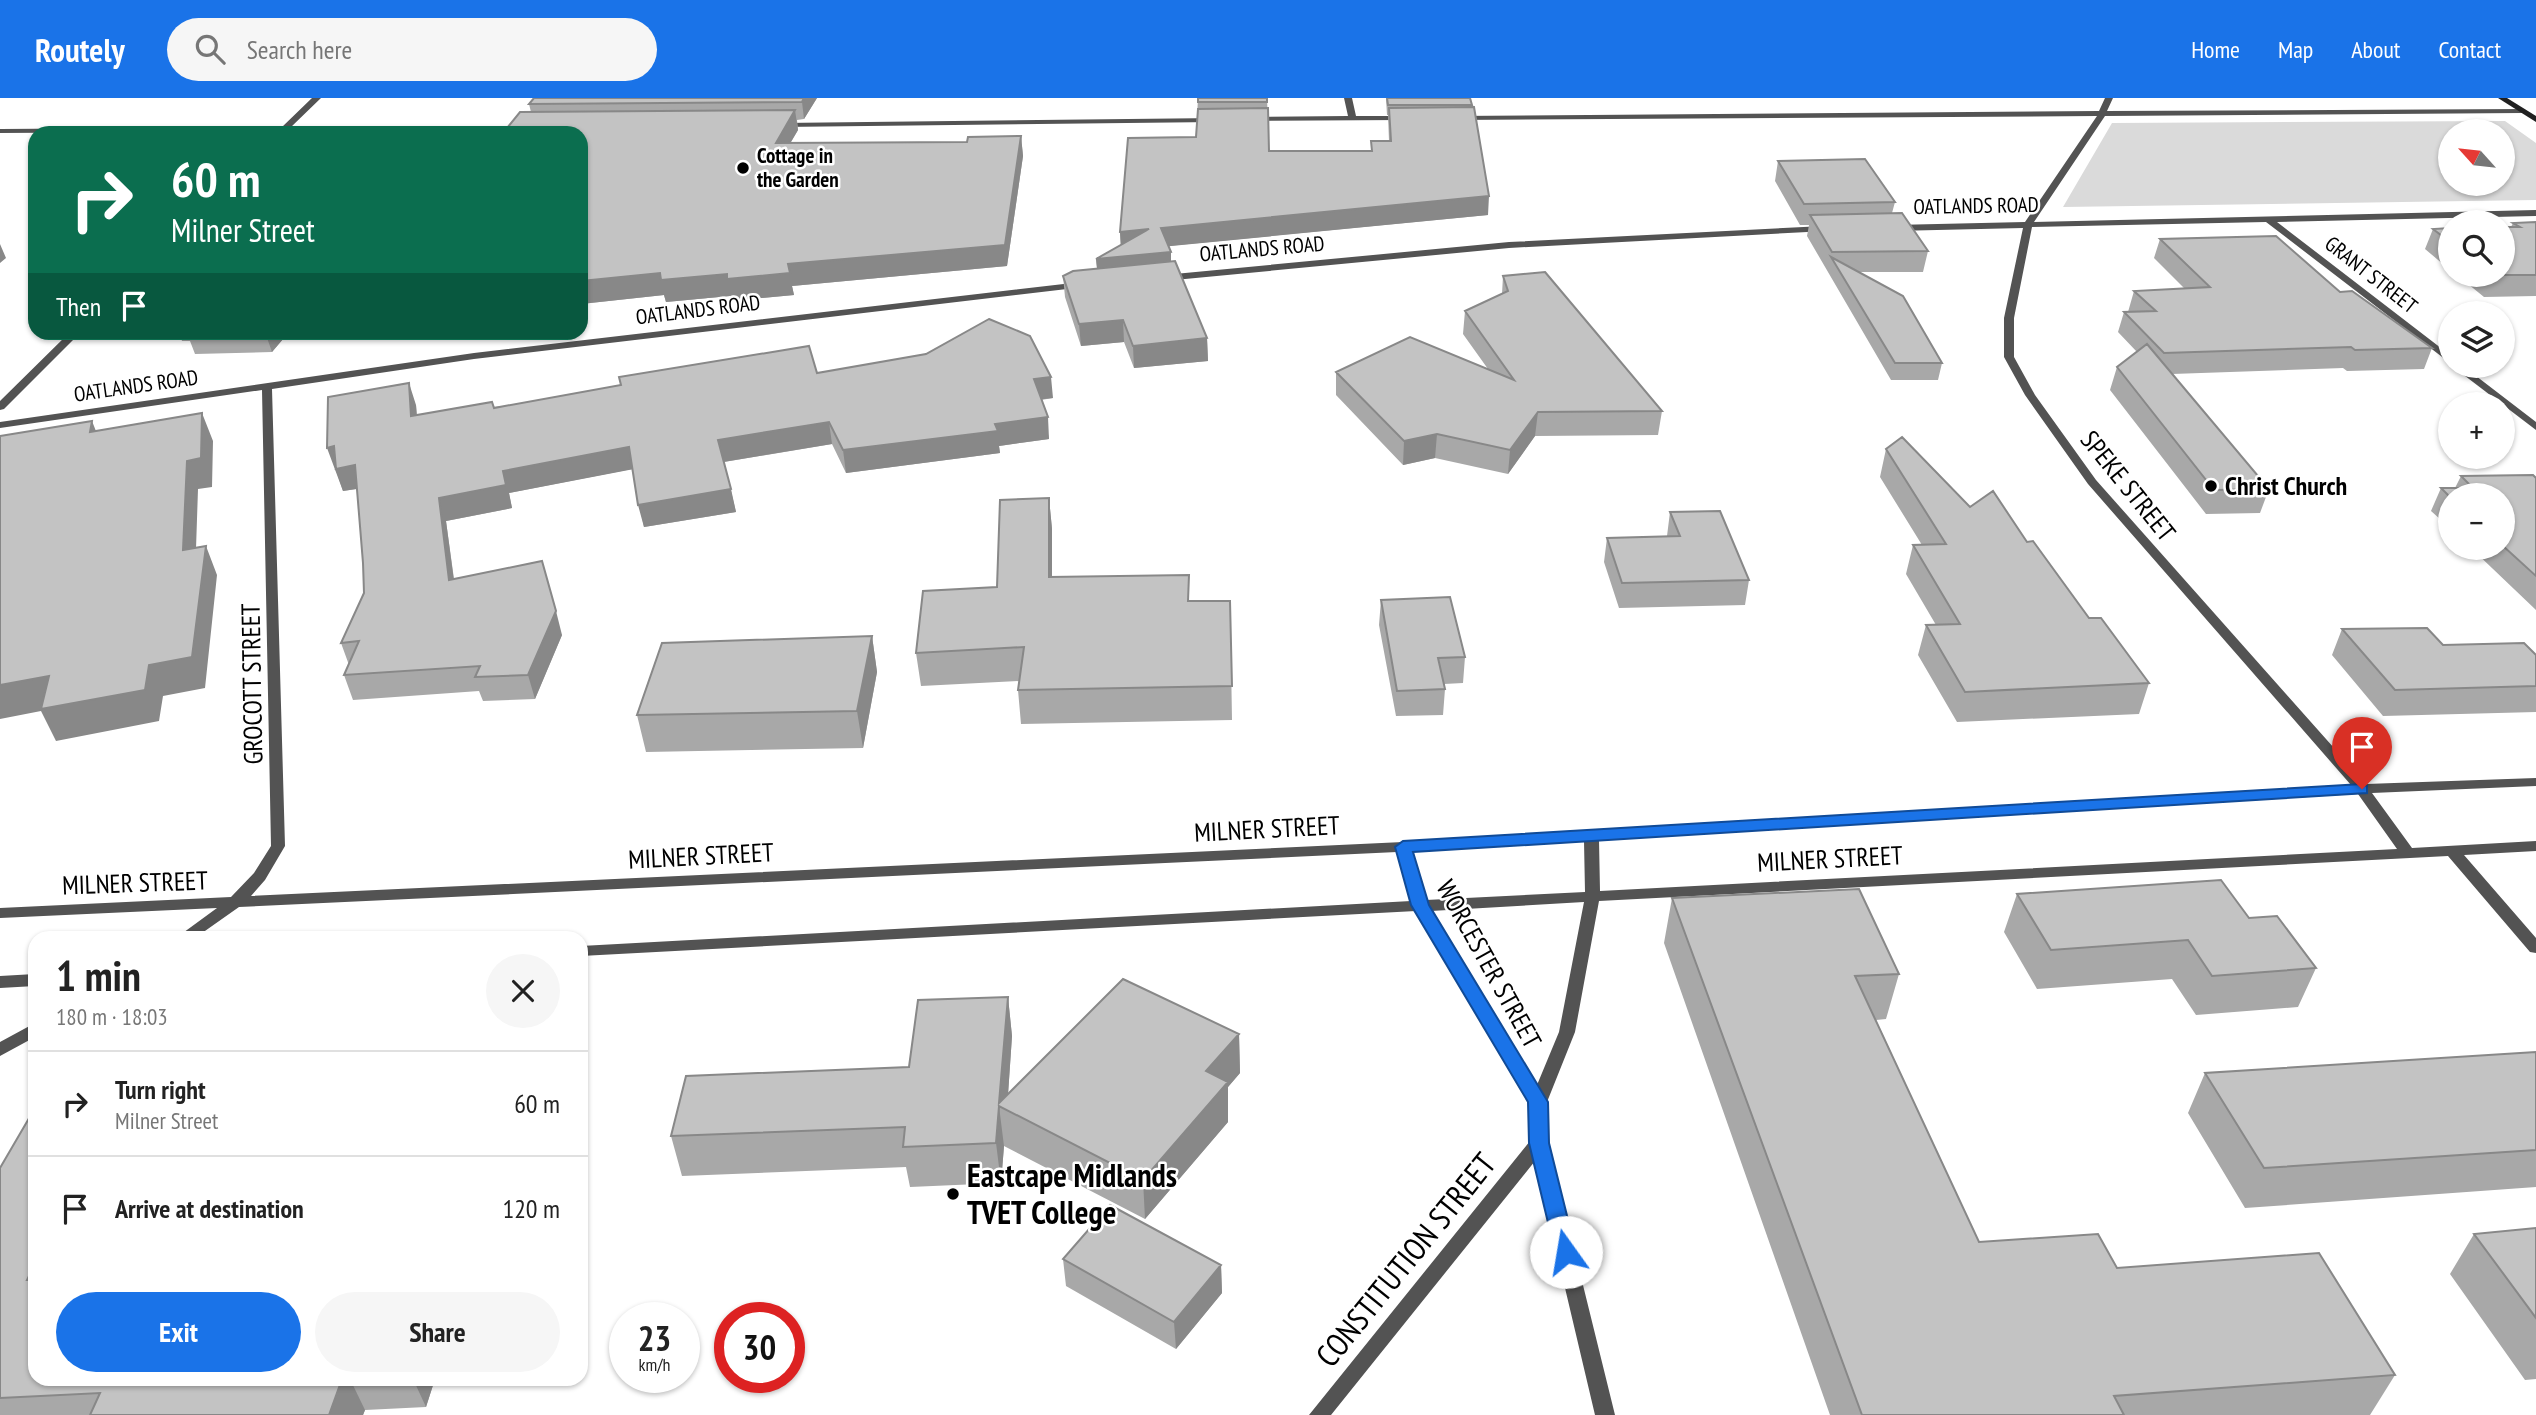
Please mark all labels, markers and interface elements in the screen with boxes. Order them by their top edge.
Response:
search box [167,18,657,81]
text: Routely [35,28,125,71]
icon: search [191,30,229,68]
text: Search here [247,33,352,66]
text: Home [2191,34,2240,65]
text: Map [2278,34,2313,65]
text: About [2351,34,2400,65]
text: Contact [2438,34,2501,65]
north arrow [2438,119,2515,196]
map controls [2438,119,2515,560]
place label: Cottage in the Garden [757,142,839,193]
text: 60 m [171,147,260,211]
icon: right [56,154,147,245]
marker: Cottage in the Garden [735,160,751,176]
street label: OATLANDS ROAD [1913,191,2039,220]
text: Milner Street [171,209,315,251]
button: search [2438,210,2515,287]
street label: OATLANDS ROAD [1198,230,1326,267]
street label: GRANT STREET [2320,230,2424,320]
icon: arrive [115,287,153,325]
street label: OATLANDS ROAD [634,288,762,331]
text: Then [56,290,101,323]
button: layers [2438,301,2515,378]
street label: OATLANDS ROAD [72,363,200,408]
button: + [2438,392,2515,469]
street label: SPEKE STREET [2074,424,2183,548]
place label: Christ Church [2225,469,2347,502]
marker: Christ Church [2203,478,2219,494]
button: − [2438,483,2515,560]
street label: GROCOTT STREET [234,603,269,765]
pin [2332,717,2392,789]
icon: arrive [2343,728,2381,766]
street label: MILNER STREET [1193,808,1341,849]
street label: MILNER STREET [627,835,775,876]
street label: MILNER STREET [1756,838,1904,879]
street label: MILNER STREET [62,863,209,902]
street label: WORCESTER STREET [1430,874,1549,1054]
text: 1 min [56,948,141,1003]
button: close [486,954,560,1028]
text: 180 m · 18:03 [56,1002,168,1031]
text: Turn right [115,1073,206,1106]
icon: right [56,1085,94,1123]
text: 60 m [514,1087,560,1120]
text: Milner Street [115,1106,218,1135]
street label: CONSTITUTION STREET [1306,1144,1504,1375]
place label: Eastcape Midlands TVET College [967,1154,1177,1233]
marker: Eastcape Midlands TVET College [945,1186,961,1202]
icon: arrive [56,1190,94,1228]
text: Arrive at destination [115,1192,304,1225]
text: 120 m [502,1192,560,1225]
position arrow [1529,1215,1603,1289]
button: Exit [56,1292,301,1372]
button: Share [315,1292,560,1372]
speed limit sign: 30 [714,1302,805,1393]
text: 23 [638,1315,671,1361]
text: km/h [639,1353,670,1376]

